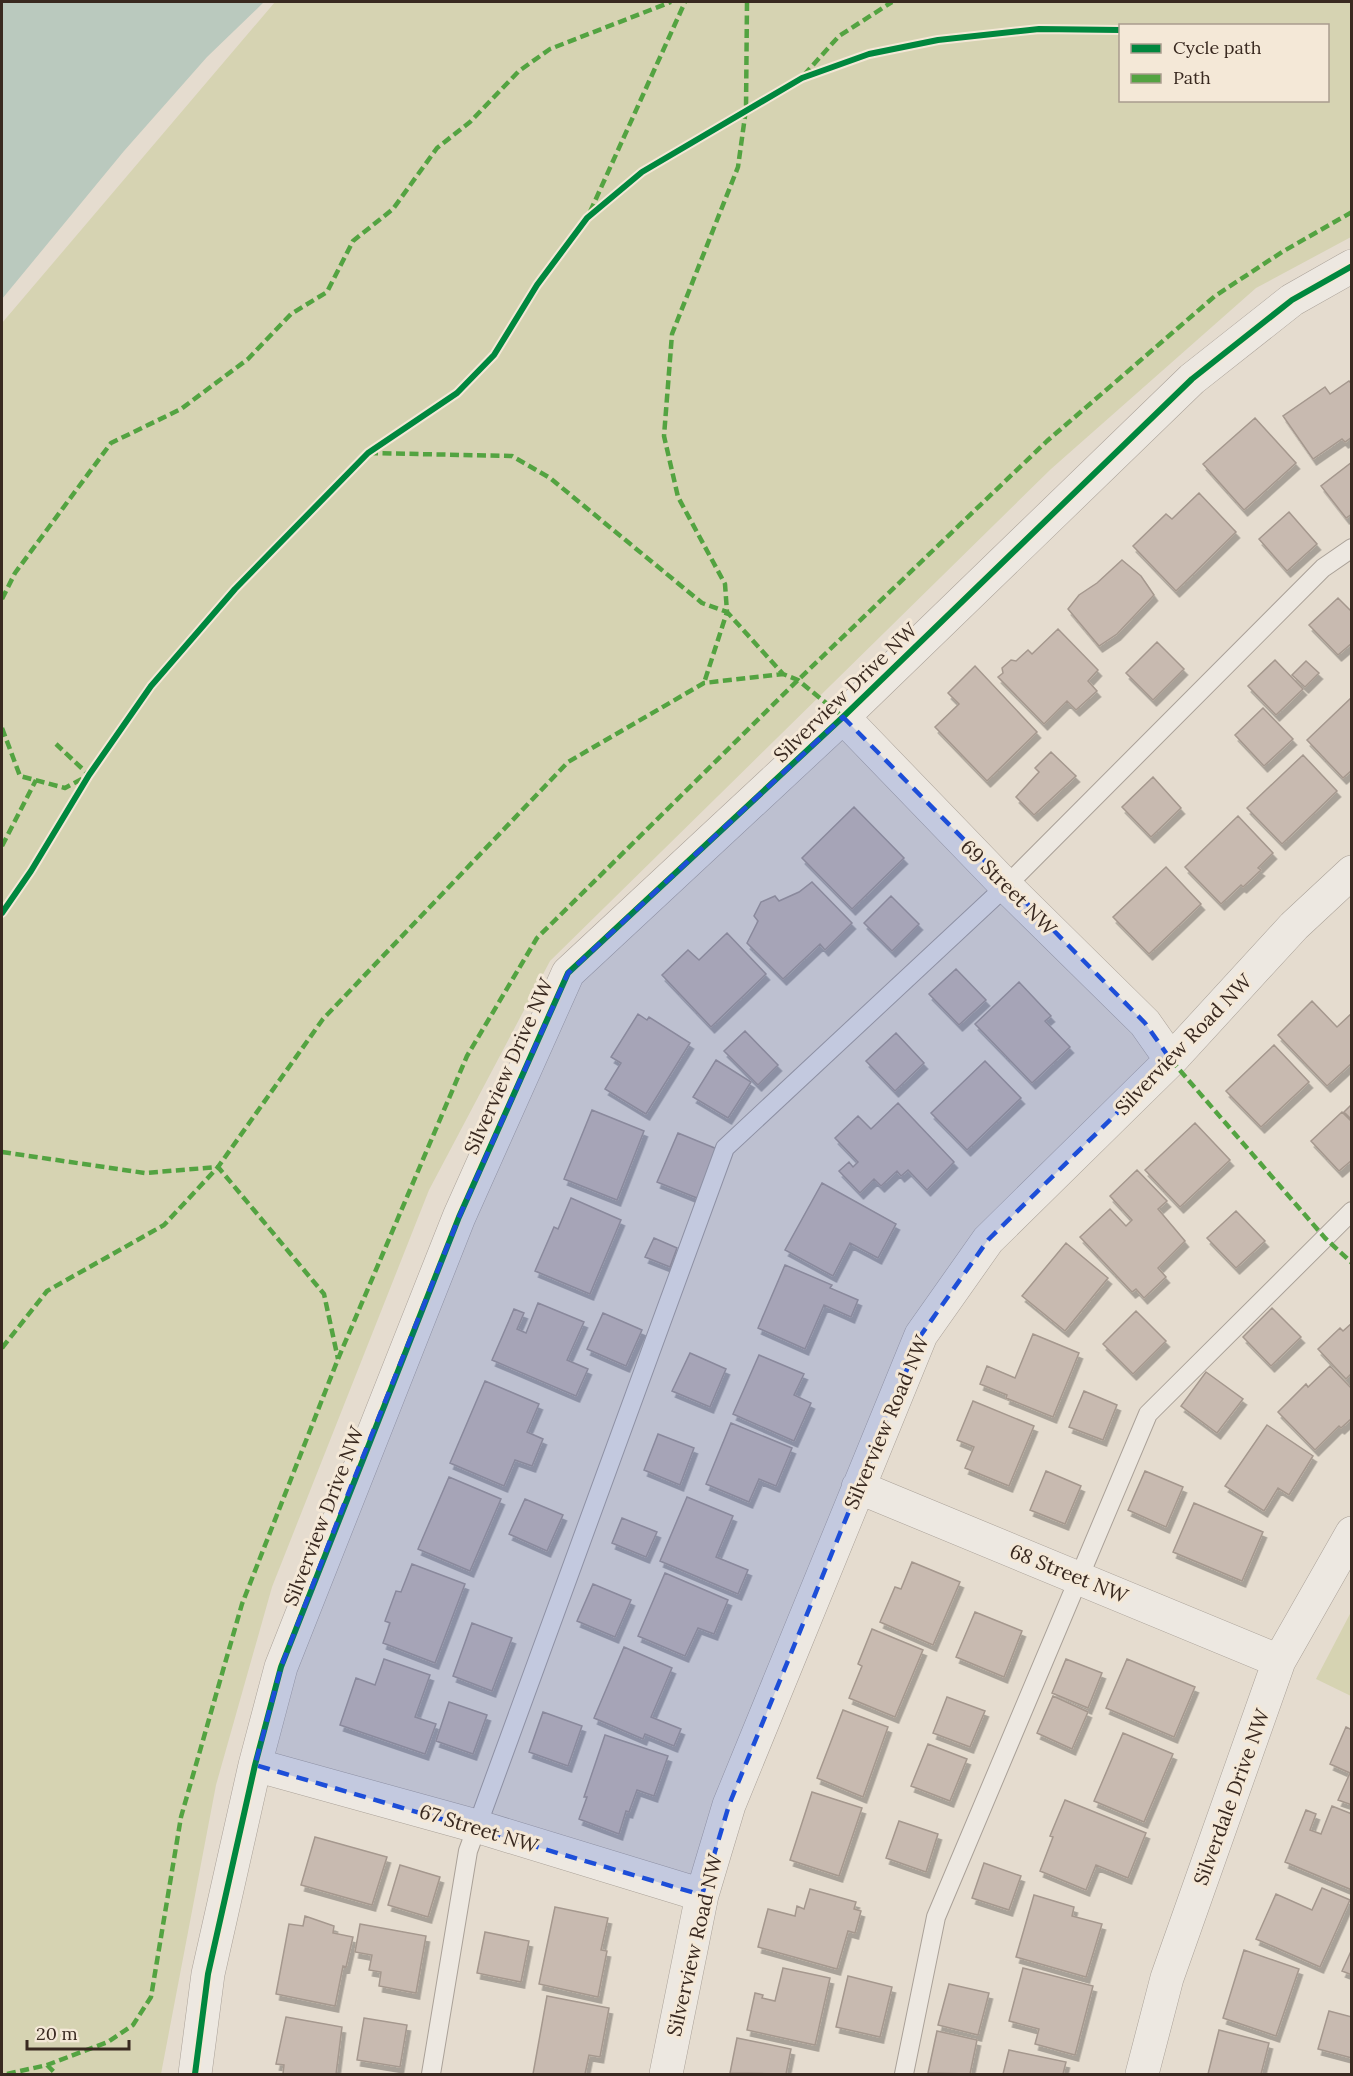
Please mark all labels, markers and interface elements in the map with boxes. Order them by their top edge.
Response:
legend [1119,24,1329,102]
text: Cycle path [1173,36,1262,59]
text: Path [1173,66,1211,89]
street label: Silverview Drive NW [768,616,923,767]
street label: 69 Street NW [956,834,1063,941]
street label: Silverview Road NW [1109,967,1257,1120]
street label: Silverview Drive NW [458,973,559,1158]
street label: Silverview Road NW [838,1330,934,1513]
street label: Silverview Drive NW [277,1422,369,1609]
street label: 68 Street NW [1006,1538,1133,1608]
street label: Silverdale Drive NW [1187,1704,1275,1889]
street label: 67 Street NW [417,1798,543,1858]
street label: Silverview Road NW [661,1850,727,2039]
scale bar [27,2013,129,2051]
text: 20 m [36,2022,78,2045]

